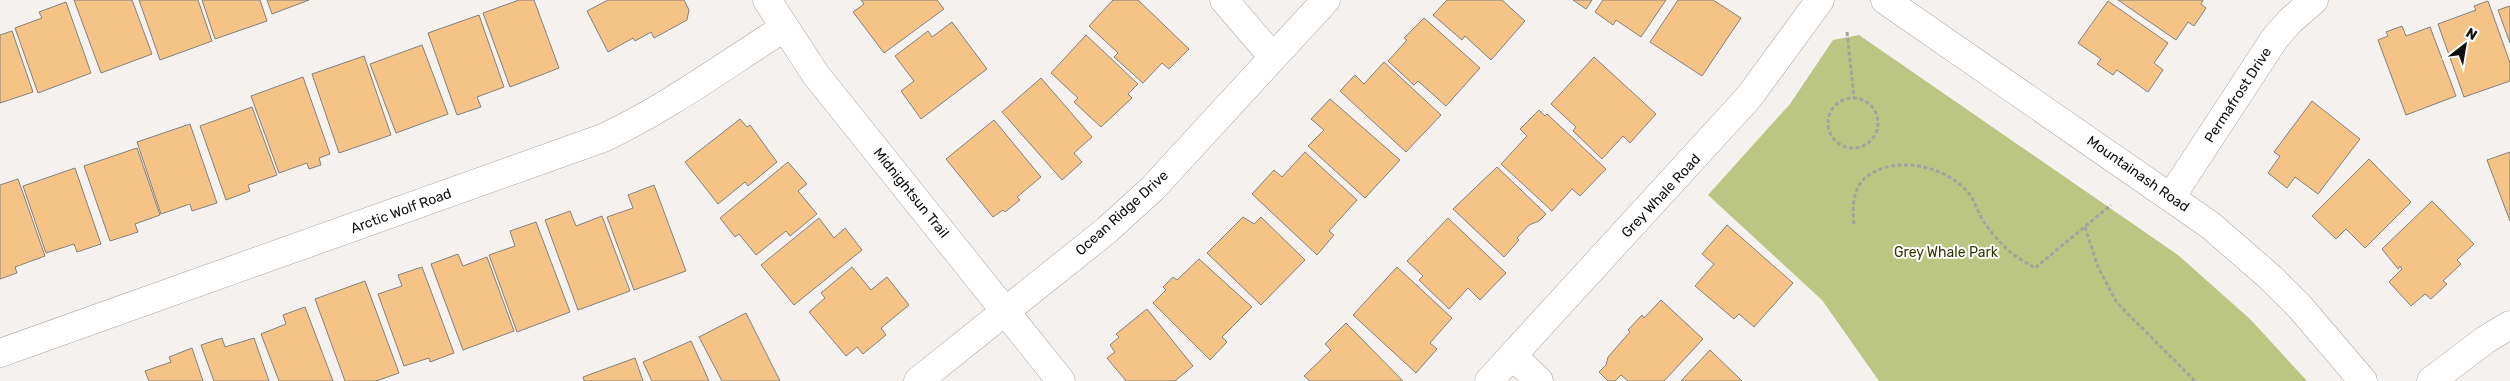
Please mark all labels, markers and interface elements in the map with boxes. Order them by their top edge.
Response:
north arrow [2440,20,2490,70]
text: N [2463,24,2480,44]
street label: Permafrost Drive [2201,44,2275,146]
street label: Mountainash Road [2084,132,2192,216]
street label: Midnightsun Trail [870,145,952,241]
street label: Grey Whale Road [1618,151,1704,241]
street label: Ocean Ridge Drive [1072,167,1172,259]
street label: Arctic Wolf Road [348,185,454,237]
park label: Grey Whale Park [1894,244,1999,261]

